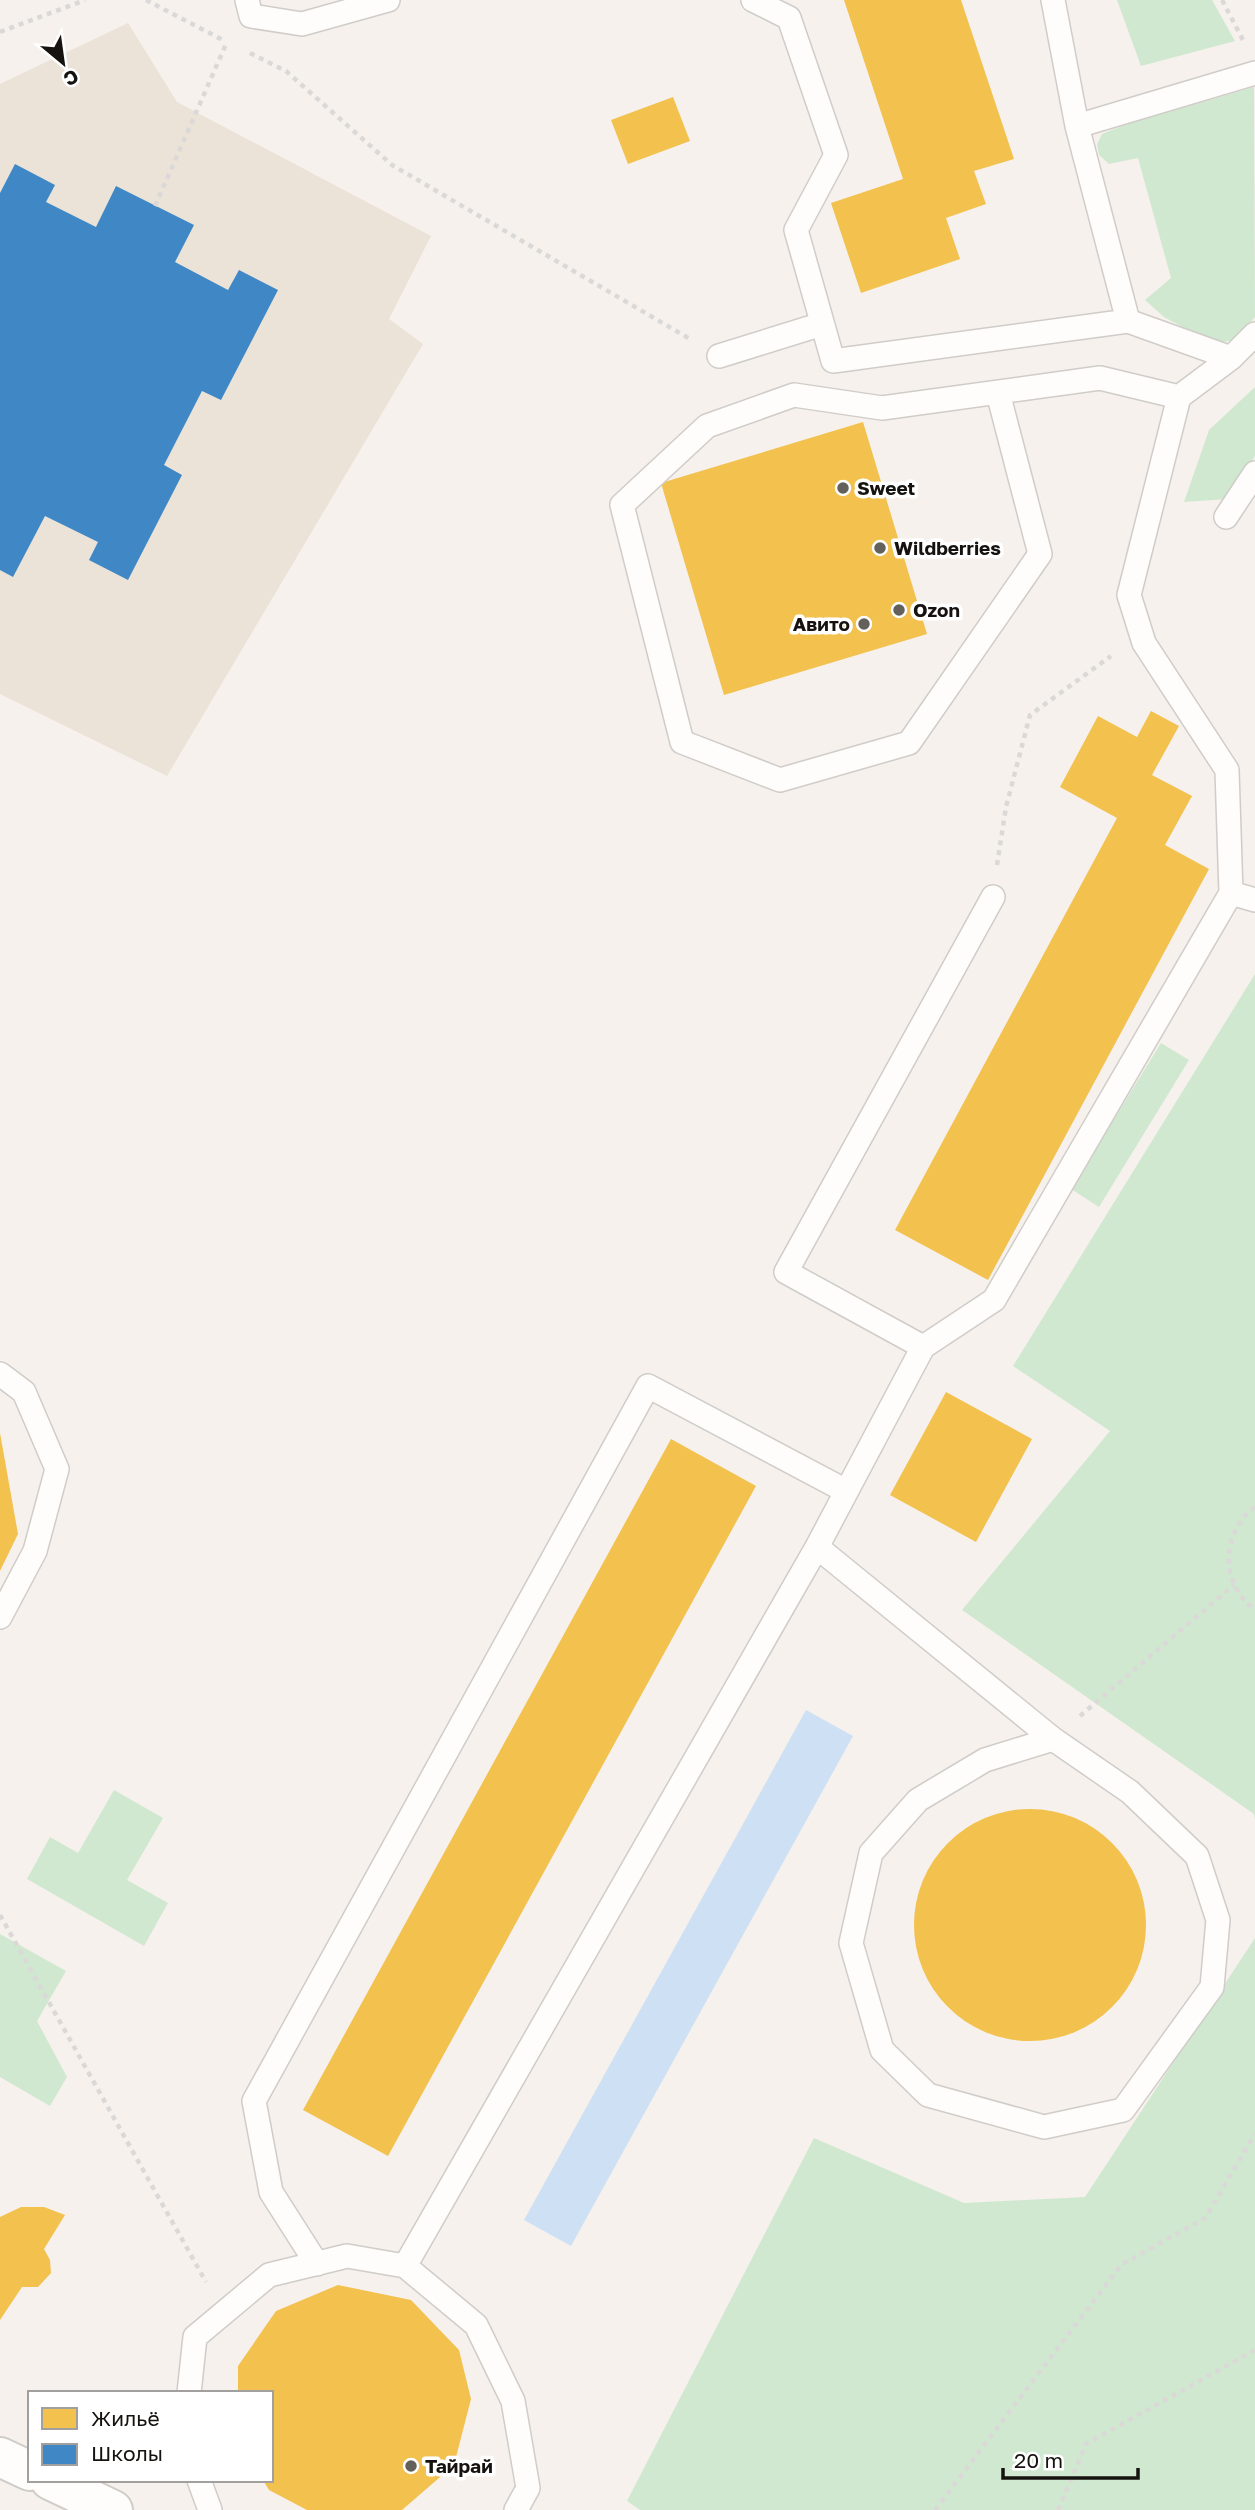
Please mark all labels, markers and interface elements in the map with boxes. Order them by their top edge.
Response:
north arrow [28,28,98,98]
text: С [60,65,83,92]
place label: Sweet [857,476,916,499]
marker: Sweet [835,480,851,496]
place label: Wildberries [894,536,1001,559]
marker: Wildberries [872,540,888,556]
place label: Ozon [913,598,960,621]
marker: Ozon [891,602,907,618]
place label: Авито [793,612,850,635]
marker: Авито [856,616,872,632]
legend [28,2391,273,2482]
text: Жильё [91,2405,160,2431]
scale bar [1003,2436,1138,2480]
text: Школы [91,2440,163,2466]
text: 20 m [1014,2447,1063,2473]
place label: Тайрай [425,2454,493,2477]
marker: Тайрай [403,2458,419,2474]

